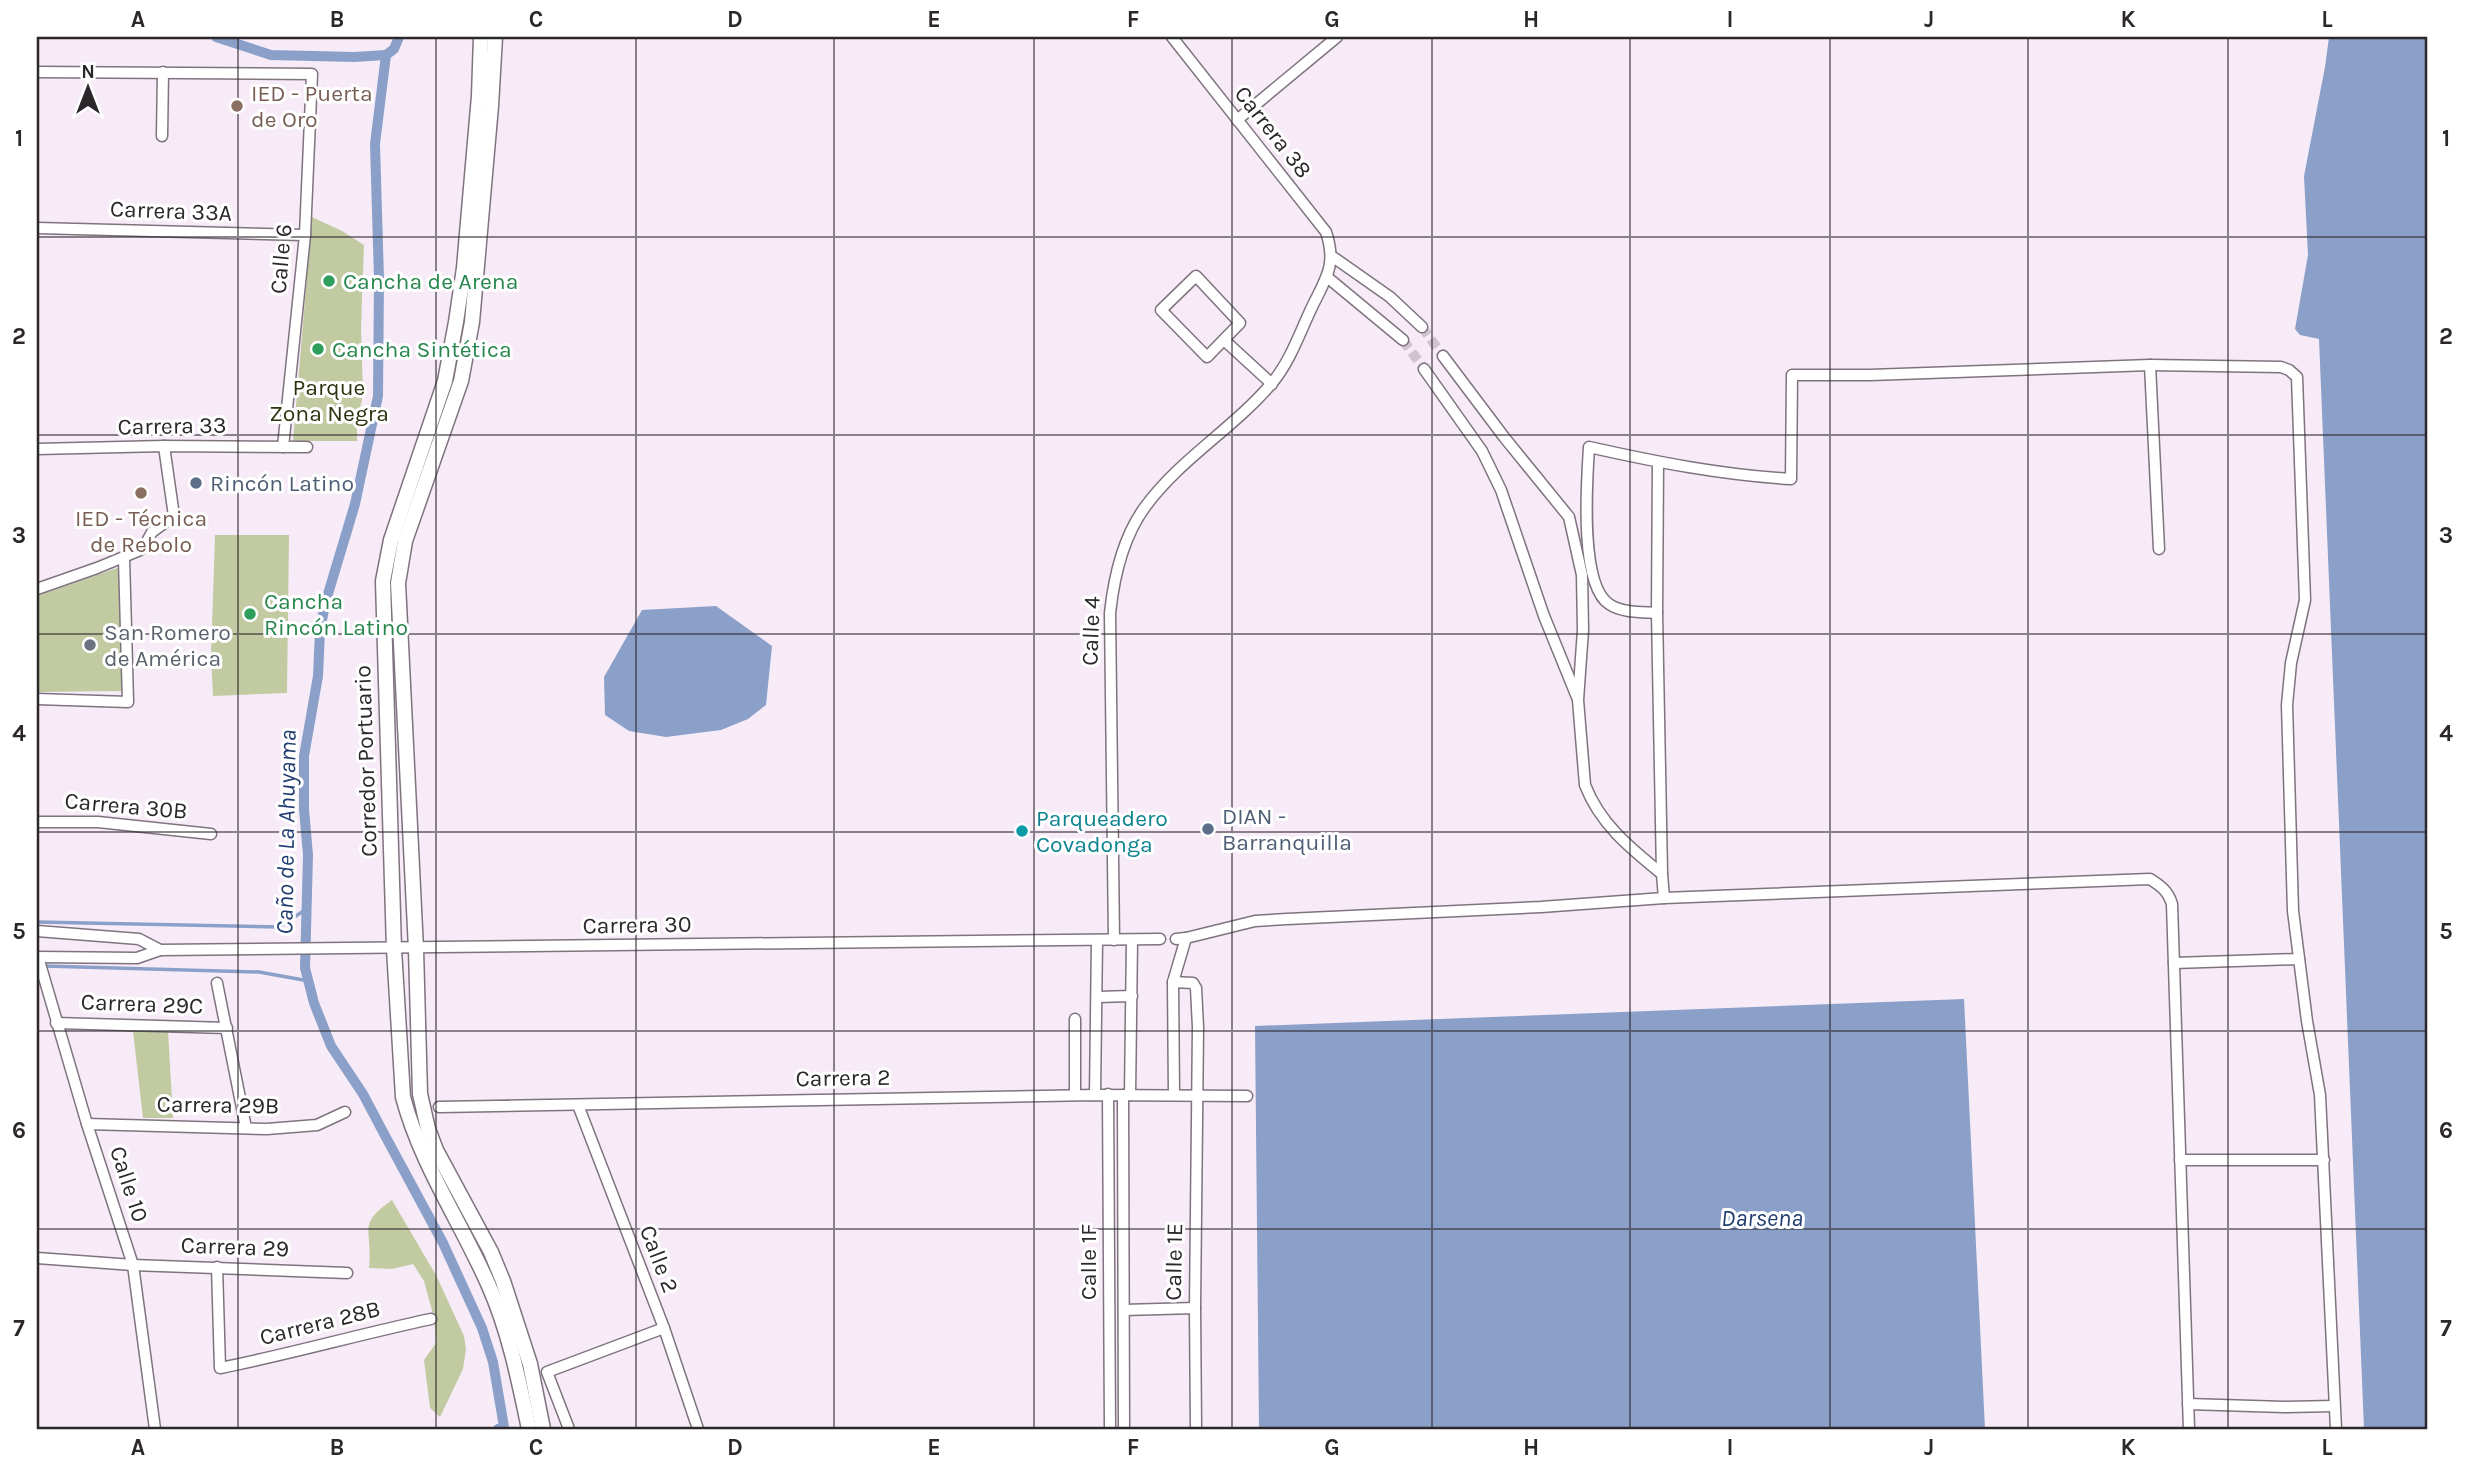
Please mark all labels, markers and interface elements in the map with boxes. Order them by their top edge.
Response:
text: A [131,6,145,33]
text: B [330,6,344,33]
text: C [529,6,543,33]
text: D [727,6,743,33]
text: E [927,6,941,33]
text: F [1127,6,1139,33]
text: G [1324,6,1340,33]
text: H [1523,6,1539,33]
text: I [1726,6,1734,33]
text: J [1924,6,1934,33]
text: K [2120,6,2136,33]
text: L [2321,6,2333,33]
north arrow [52,52,122,122]
text: N [81,61,95,83]
place label: IED - Puerta de Oro [251,80,373,133]
street label: Carrera 38 [1229,81,1317,183]
marker: IED - Puerta de Oro [229,98,245,114]
text: 1 [15,125,23,152]
text: 1 [2442,125,2450,152]
street label: Carrera 33A [110,195,232,227]
street label: Calle 6 [264,223,298,295]
place label: Cancha de Arena [343,268,518,295]
marker: Cancha de Arena [321,273,337,289]
text: 2 [12,323,26,350]
text: 2 [2439,323,2453,350]
place label: Cancha Sintética [332,336,512,363]
marker: Cancha Sintética [310,341,326,357]
park label: Parque Zona Negra [269,374,389,427]
street label: Carrera 33 [117,412,227,440]
place label: Rincón Latino [210,470,354,497]
marker: Rincón Latino [188,475,204,491]
marker: IED - Técnica de Rebolo [133,485,149,501]
place label: IED - Técnica de Rebolo [75,505,207,558]
text: 3 [12,522,26,549]
text: 3 [2439,522,2453,549]
place label: Cancha Rincón Latino [264,588,408,641]
street label: Calle 4 [1076,596,1106,666]
marker: Cancha Rincón Latino [242,606,258,622]
place label: San Romero de América [104,619,231,672]
marker: San Romero de América [82,637,98,653]
street label: Corredor Portuario [349,665,383,857]
text: 4 [12,720,26,747]
text: 4 [2439,720,2453,747]
water label: Caño de La Ahuyama [270,729,302,935]
street label: Carrera 30B [63,787,189,825]
place label: DIAN - Barranquilla [1222,803,1352,856]
place label: Parqueadero Covadonga [1036,805,1168,858]
marker: DIAN - Barranquilla [1200,821,1216,837]
marker: Parqueadero Covadonga [1014,823,1030,839]
street label: Carrera 30 [582,911,692,939]
text: 5 [12,918,26,945]
text: 5 [2439,918,2453,945]
street label: Carrera 29C [80,988,204,1020]
street label: Carrera 2 [795,1064,891,1092]
street label: Carrera 29B [156,1090,280,1120]
text: 6 [12,1117,26,1144]
text: 6 [2439,1117,2453,1144]
street label: Calle 10 [104,1143,154,1225]
water label: Darsena [1721,1204,1803,1232]
street label: Calle 2 [634,1221,684,1297]
street label: Calle 1E [1160,1223,1188,1301]
street label: Calle 1F [1075,1224,1102,1300]
street label: Carrera 29 [180,1232,290,1262]
street label: Carrera 28B [257,1295,383,1351]
text: 7 [13,1315,25,1342]
text: 7 [2440,1315,2452,1342]
text: A [131,1434,145,1461]
text: B [330,1434,344,1461]
text: C [529,1434,543,1461]
text: D [727,1434,743,1461]
text: E [927,1434,941,1461]
text: F [1127,1434,1139,1461]
text: G [1324,1434,1340,1461]
text: H [1523,1434,1539,1461]
text: I [1726,1434,1734,1461]
text: J [1924,1434,1934,1461]
text: K [2120,1434,2136,1461]
text: L [2321,1434,2333,1461]

